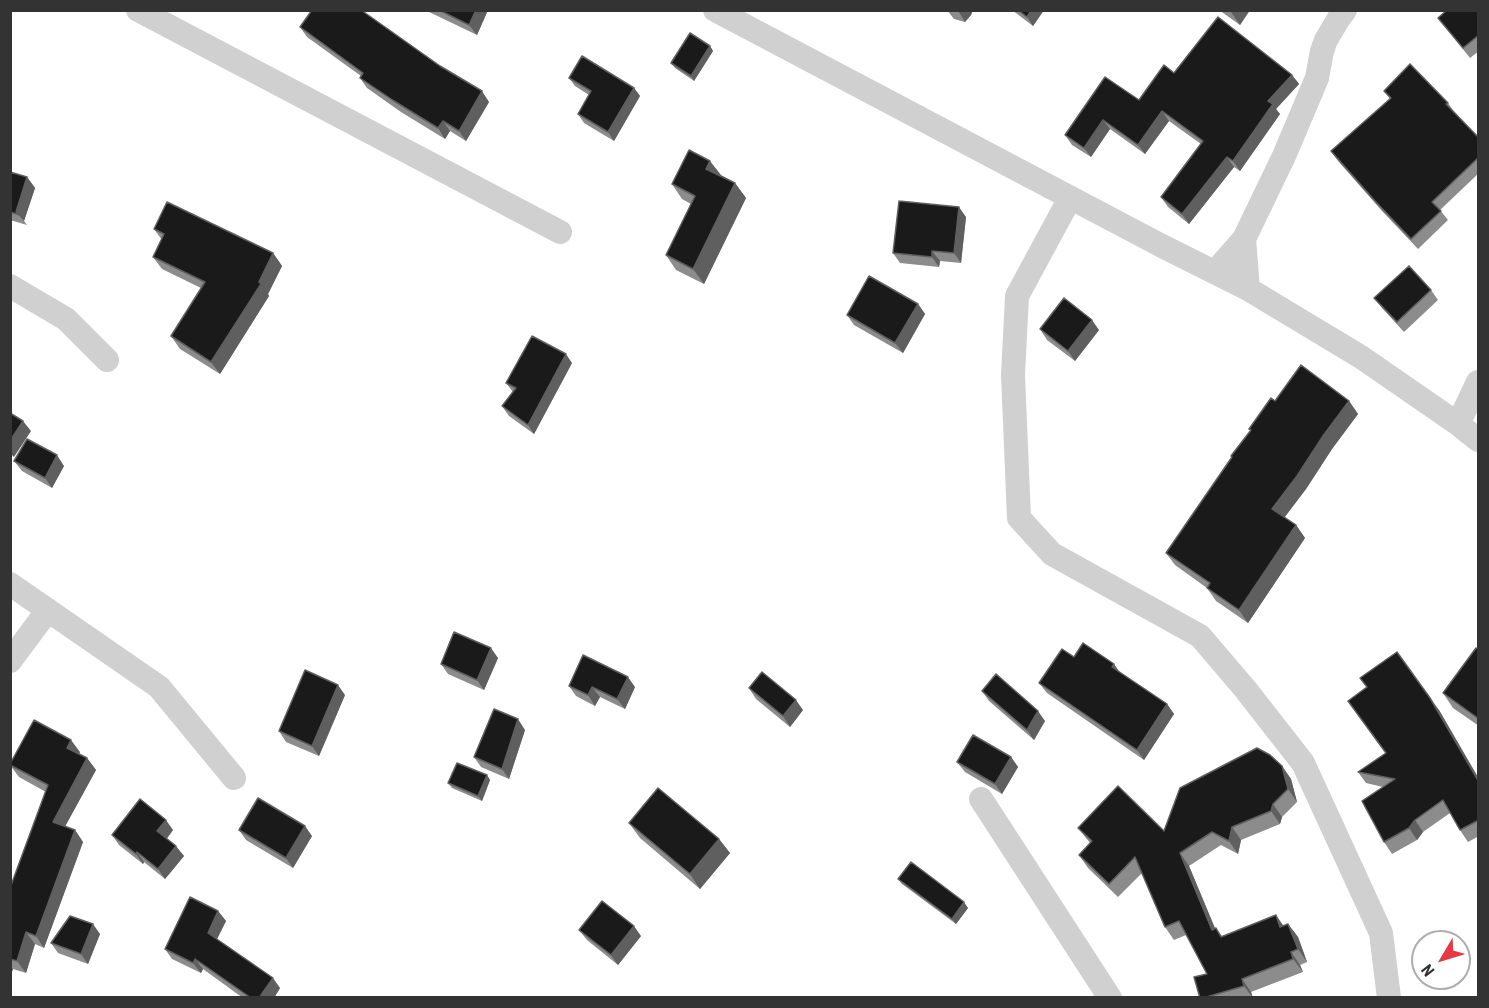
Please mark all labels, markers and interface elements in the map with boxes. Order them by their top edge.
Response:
north arrow [1411,930,1471,990]
text: N [1418,960,1439,980]

